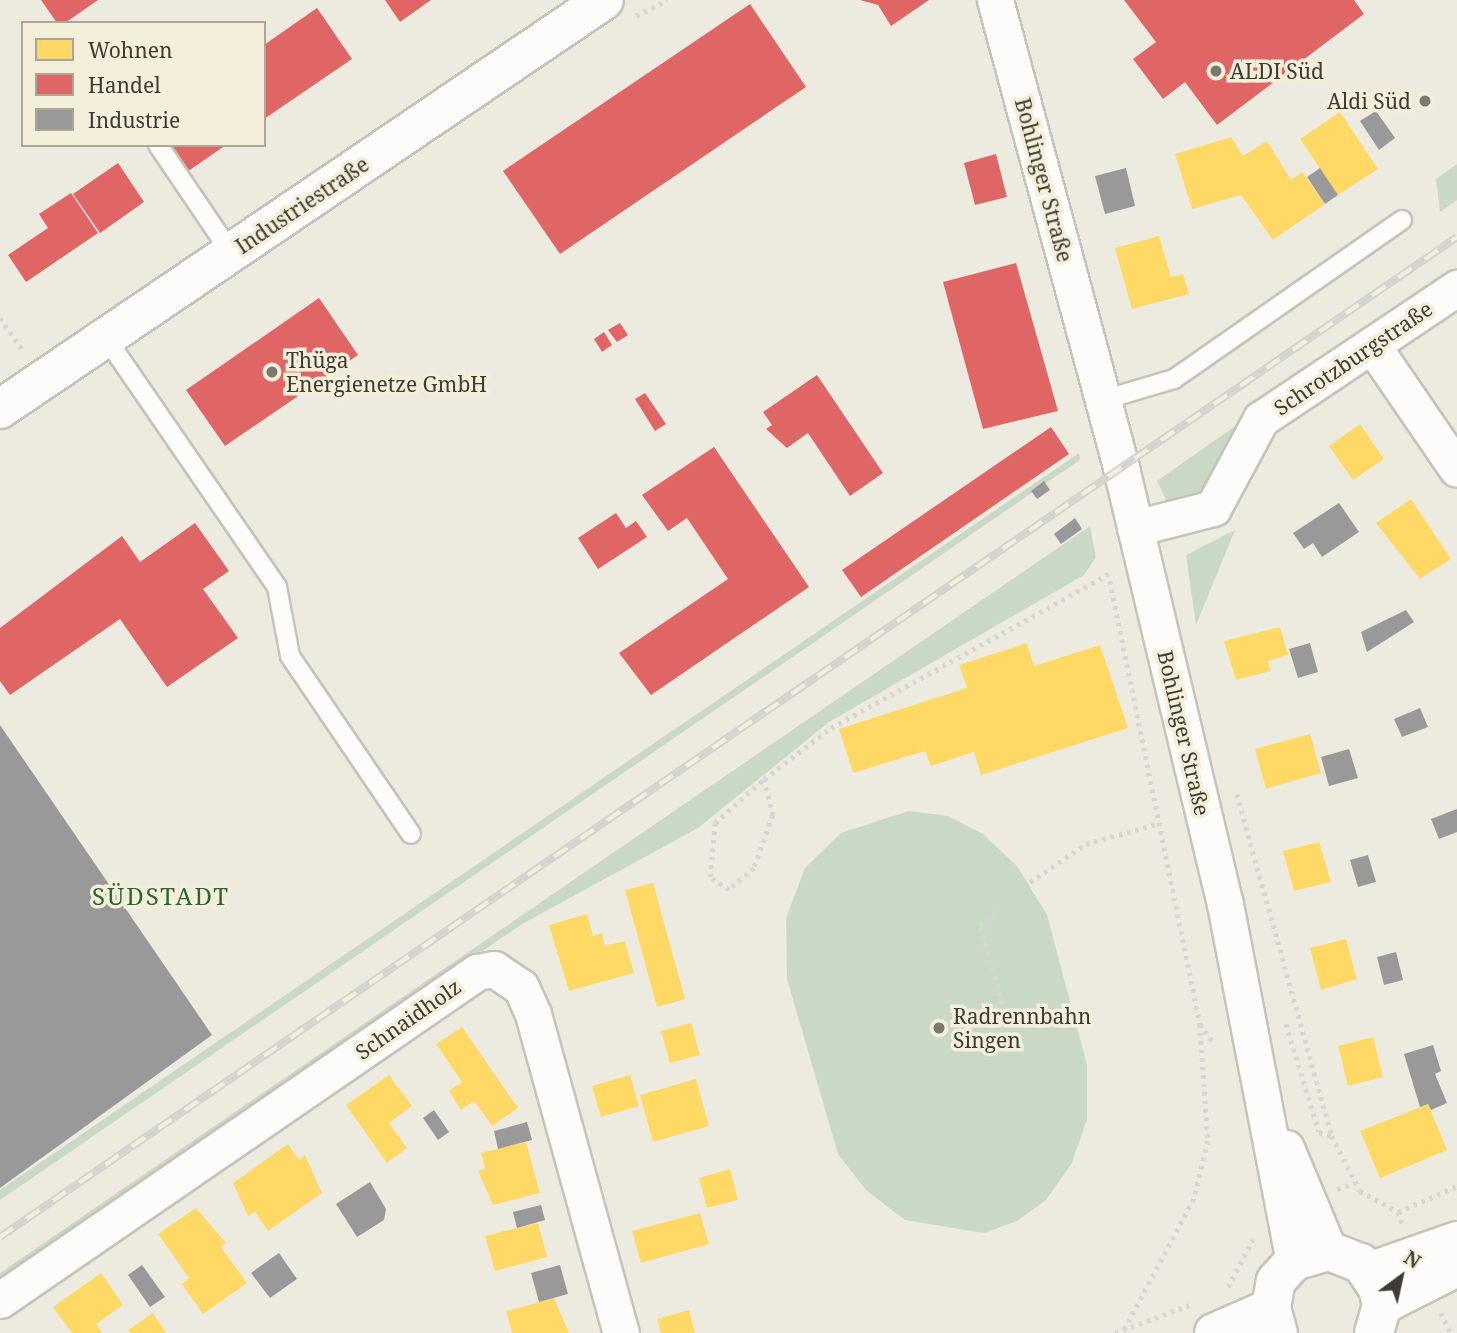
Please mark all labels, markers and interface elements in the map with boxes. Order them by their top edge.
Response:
legend [21,21,266,147]
text: Wohnen [88,36,173,64]
place label: ALDI Süd [1230,58,1324,84]
marker: ALDI Süd [1208,63,1224,79]
text: Handel [88,71,161,99]
place label: Aldi Süd [1327,88,1411,114]
marker: Aldi Süd [1417,93,1433,109]
street label: Bohlinger Straße [1010,95,1078,265]
text: Industrie [88,106,180,134]
street label: Industriestraße [231,151,373,259]
street label: Schrotzburgstraße [1269,296,1437,420]
place label: Thüga Energienetze GmbH [286,347,487,397]
marker: Thüga Energienetze GmbH [264,364,280,380]
street label: Bohlinger Straße [1153,648,1215,818]
district label: SÜDSTADT [93,882,229,910]
street label: Schnaidholz [350,973,466,1065]
place label: Radrennbahn Singen [953,1003,1091,1053]
marker: Radrennbahn Singen [931,1020,947,1036]
north arrow [1366,1242,1436,1312]
text: N [1399,1244,1426,1274]

